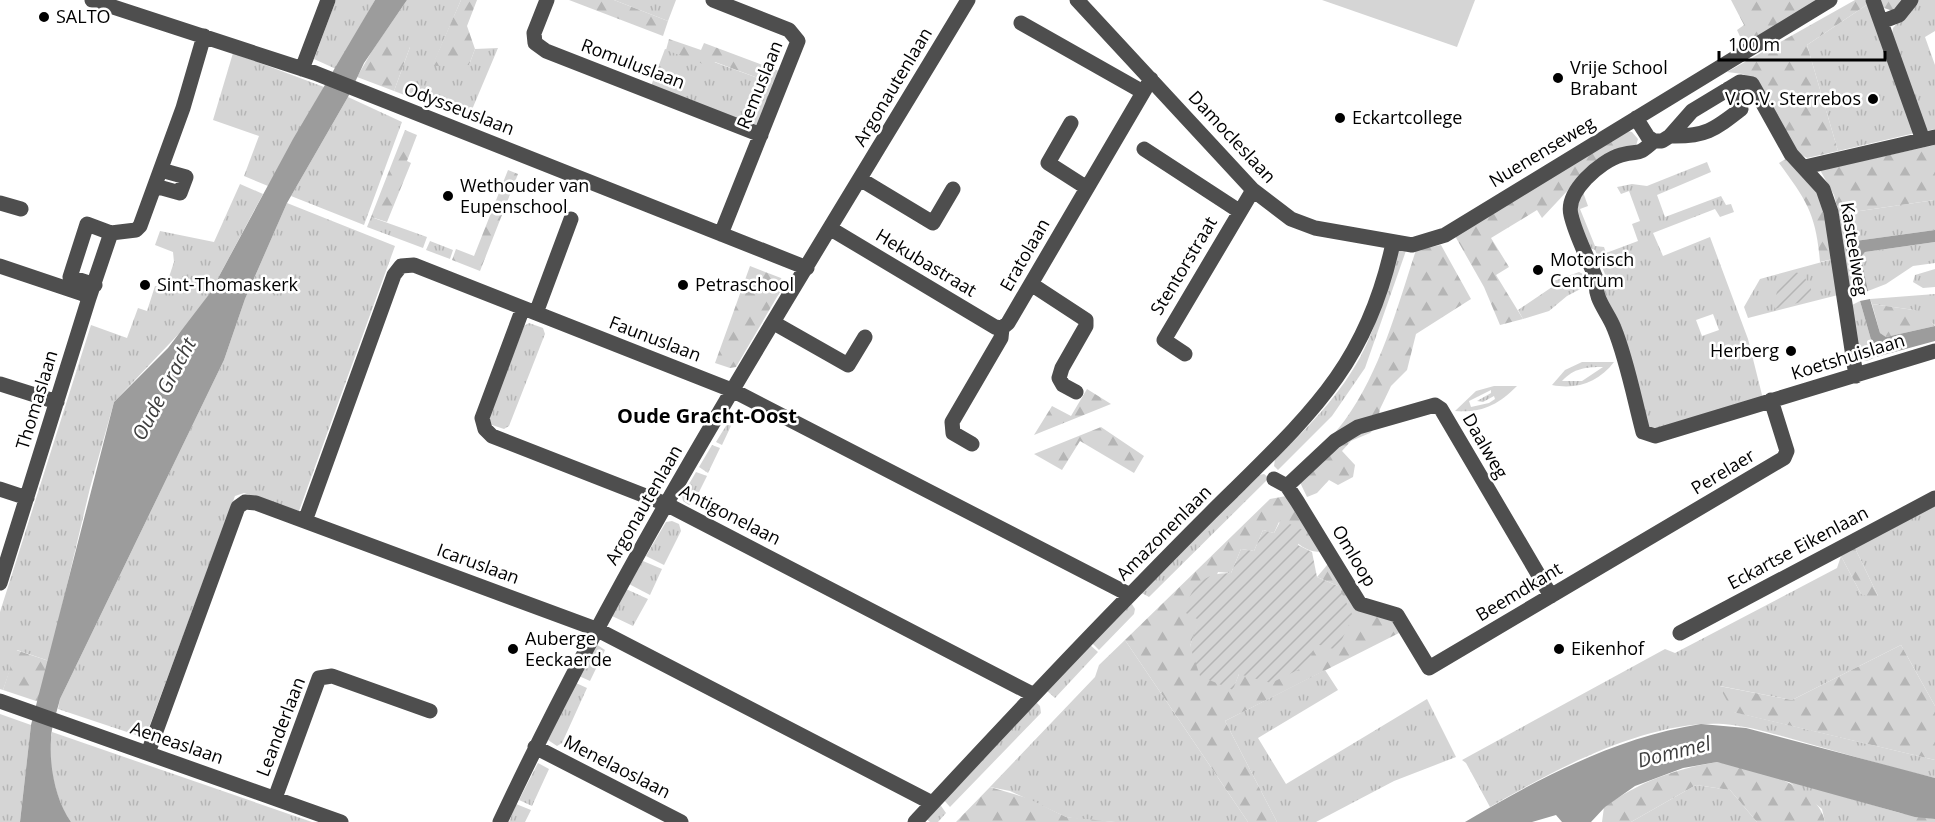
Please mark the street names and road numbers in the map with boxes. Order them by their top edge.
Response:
street label: Argonautenlaan [847,23,937,150]
street label: Romuluslaan [578,32,689,94]
street label: Remuslaan [731,37,788,132]
street label: Odysseuslaan [401,76,518,140]
street label: Damocleslaan [1184,85,1282,188]
street label: Nuenenseweg [1484,110,1599,192]
street label: Kasteelweg [1836,200,1874,298]
street label: Stentorstraat [1144,212,1222,319]
street label: Eratolaan [994,214,1055,295]
street label: Hekubastraat [872,223,981,302]
street label: Faunuslaan [606,310,705,367]
street label: Koetshuislaan [1788,327,1908,385]
street label: Thomaslaan [10,347,63,452]
street label: Daalweg [1458,409,1514,483]
street label: Argonautenlaan [599,440,687,569]
street label: Perelaer [1686,442,1759,500]
street label: Antigonelaan [676,478,785,550]
street label: Amazonenlaan [1111,480,1216,585]
street label: Eckartse Eikenlaan [1723,500,1872,594]
street label: Omloop [1327,520,1383,591]
street label: Icaruslaan [434,537,523,589]
street label: Beemdkant [1471,556,1566,626]
street label: Leanderlaan [250,674,310,780]
street label: Aeneaslaan [128,715,227,769]
street label: Menelaoslaan [560,729,675,803]

